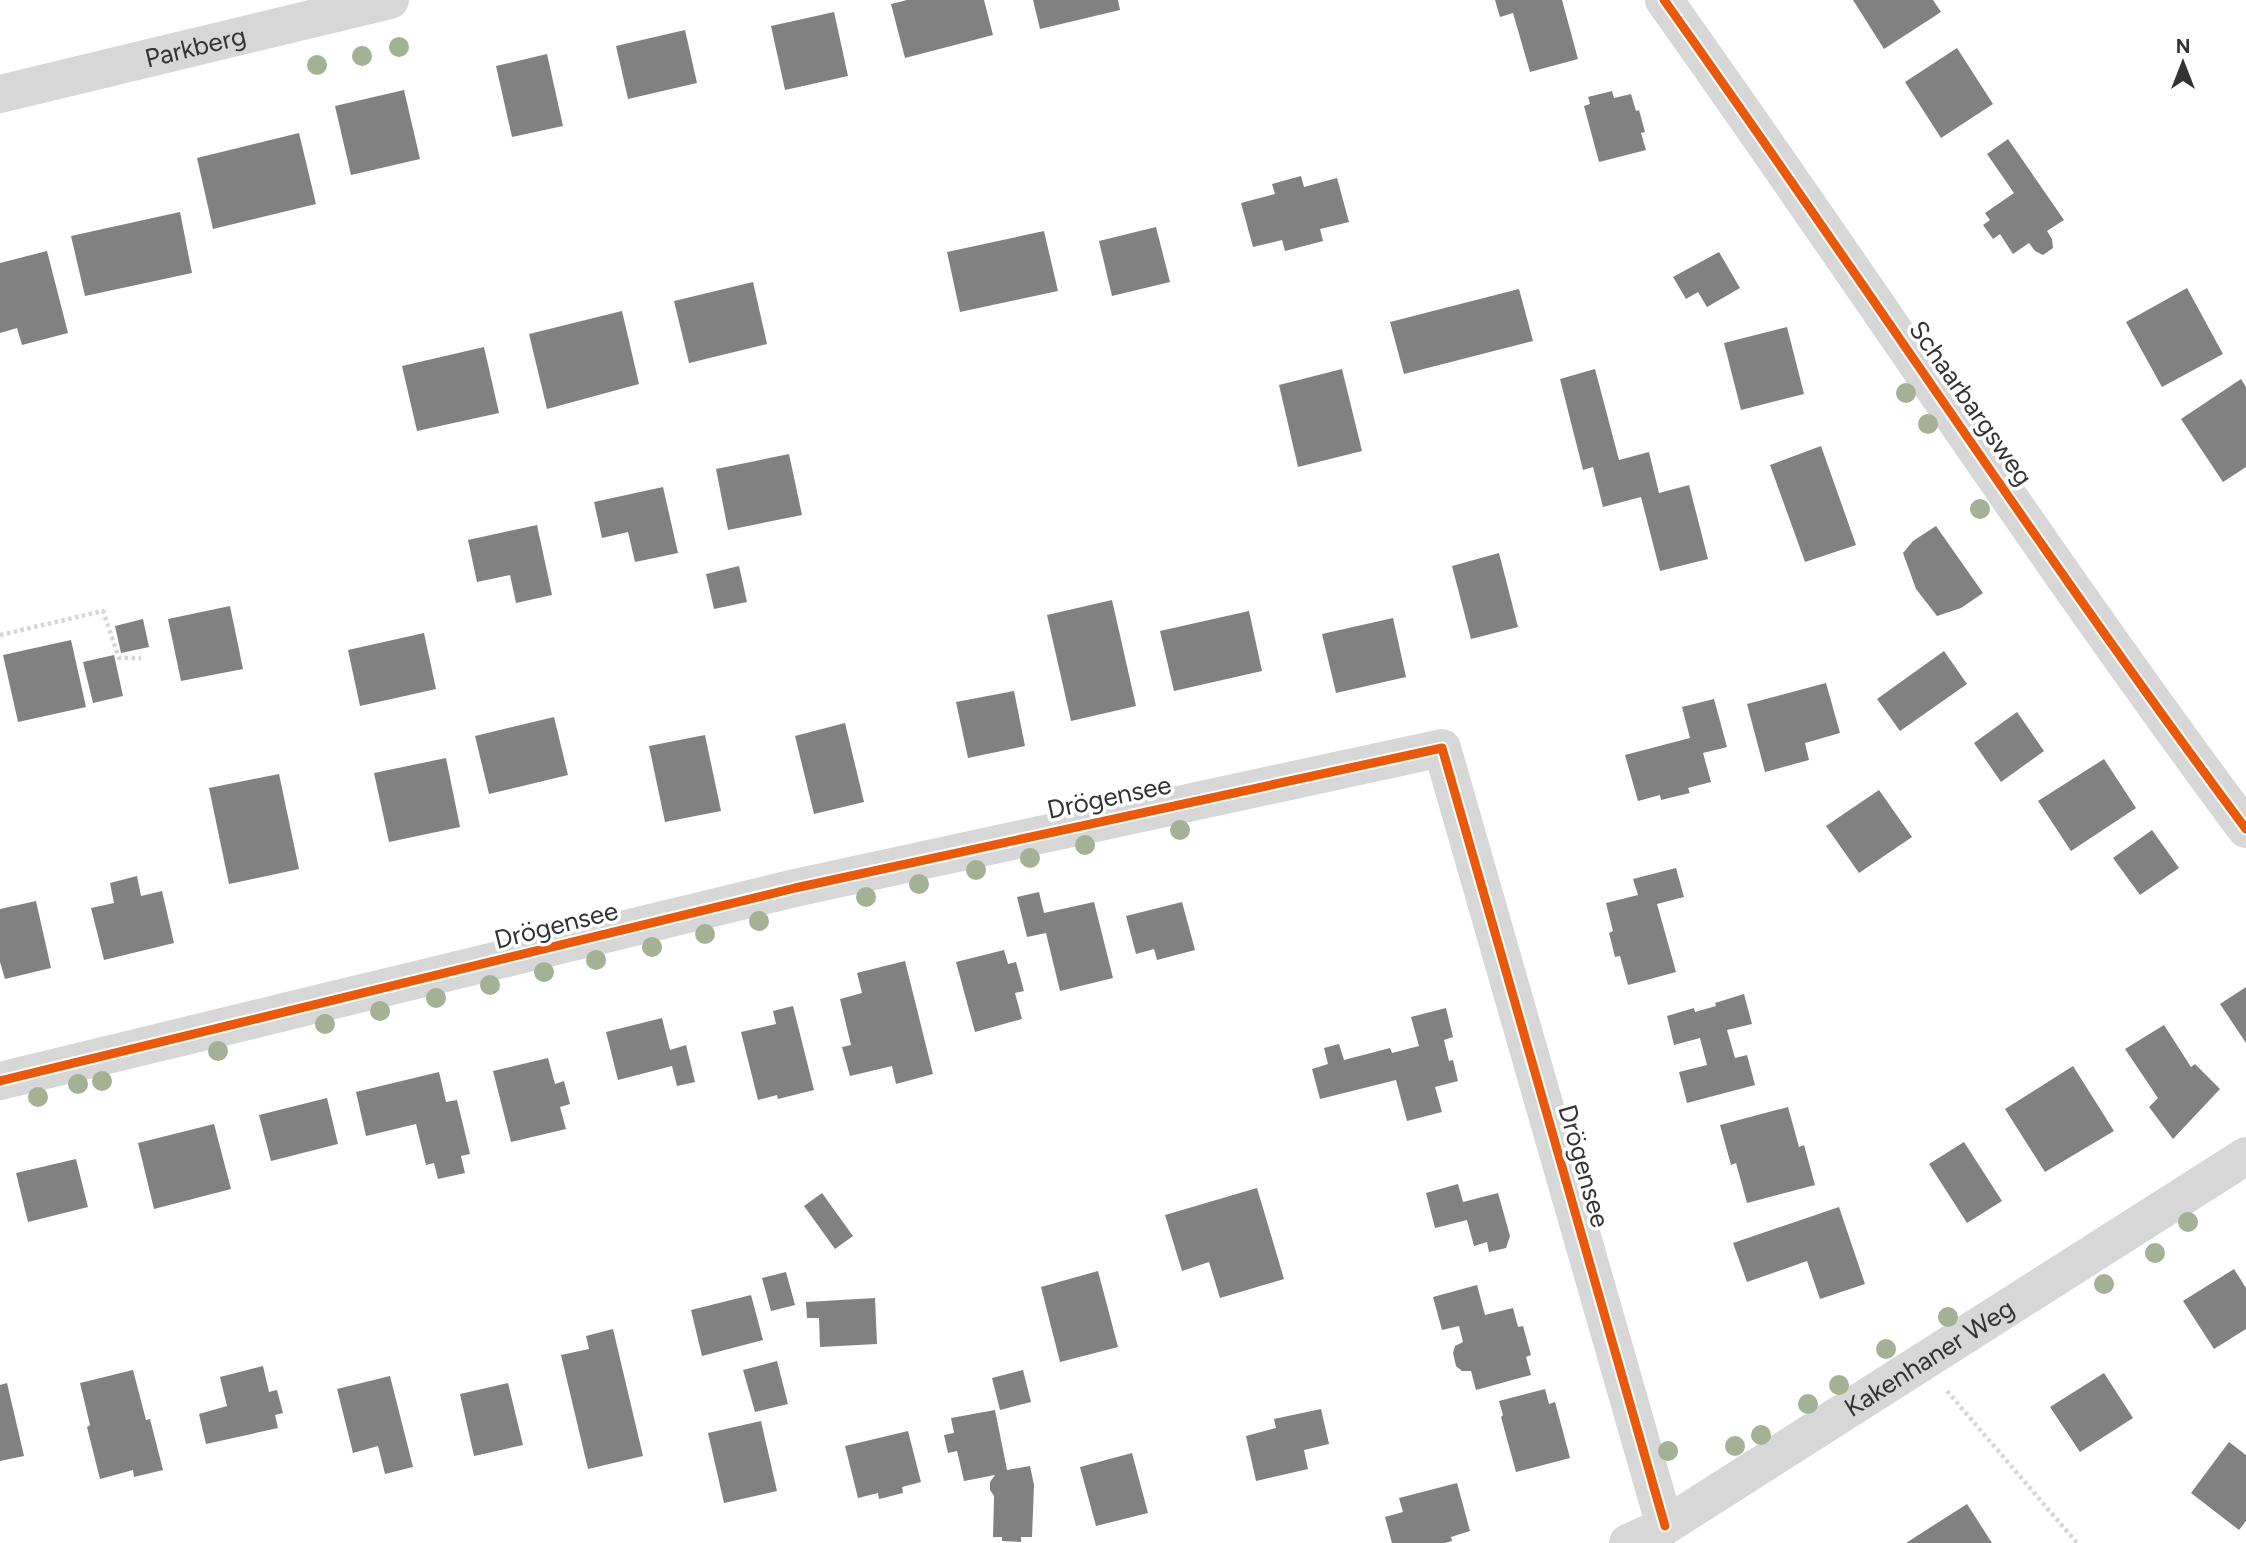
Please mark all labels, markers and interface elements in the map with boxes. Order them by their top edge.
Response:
street label: Parkberg [142,19,249,75]
north arrow [2148,28,2218,98]
text: N [2176,35,2190,58]
street label: Schaarbargsweg [1902,314,2040,492]
street label: Drögensee [1044,768,1174,826]
street label: Drögensee [491,894,621,956]
street label: Drögensee [1551,1101,1617,1231]
street label: Kakenhaner Weg [1838,1292,2020,1424]

